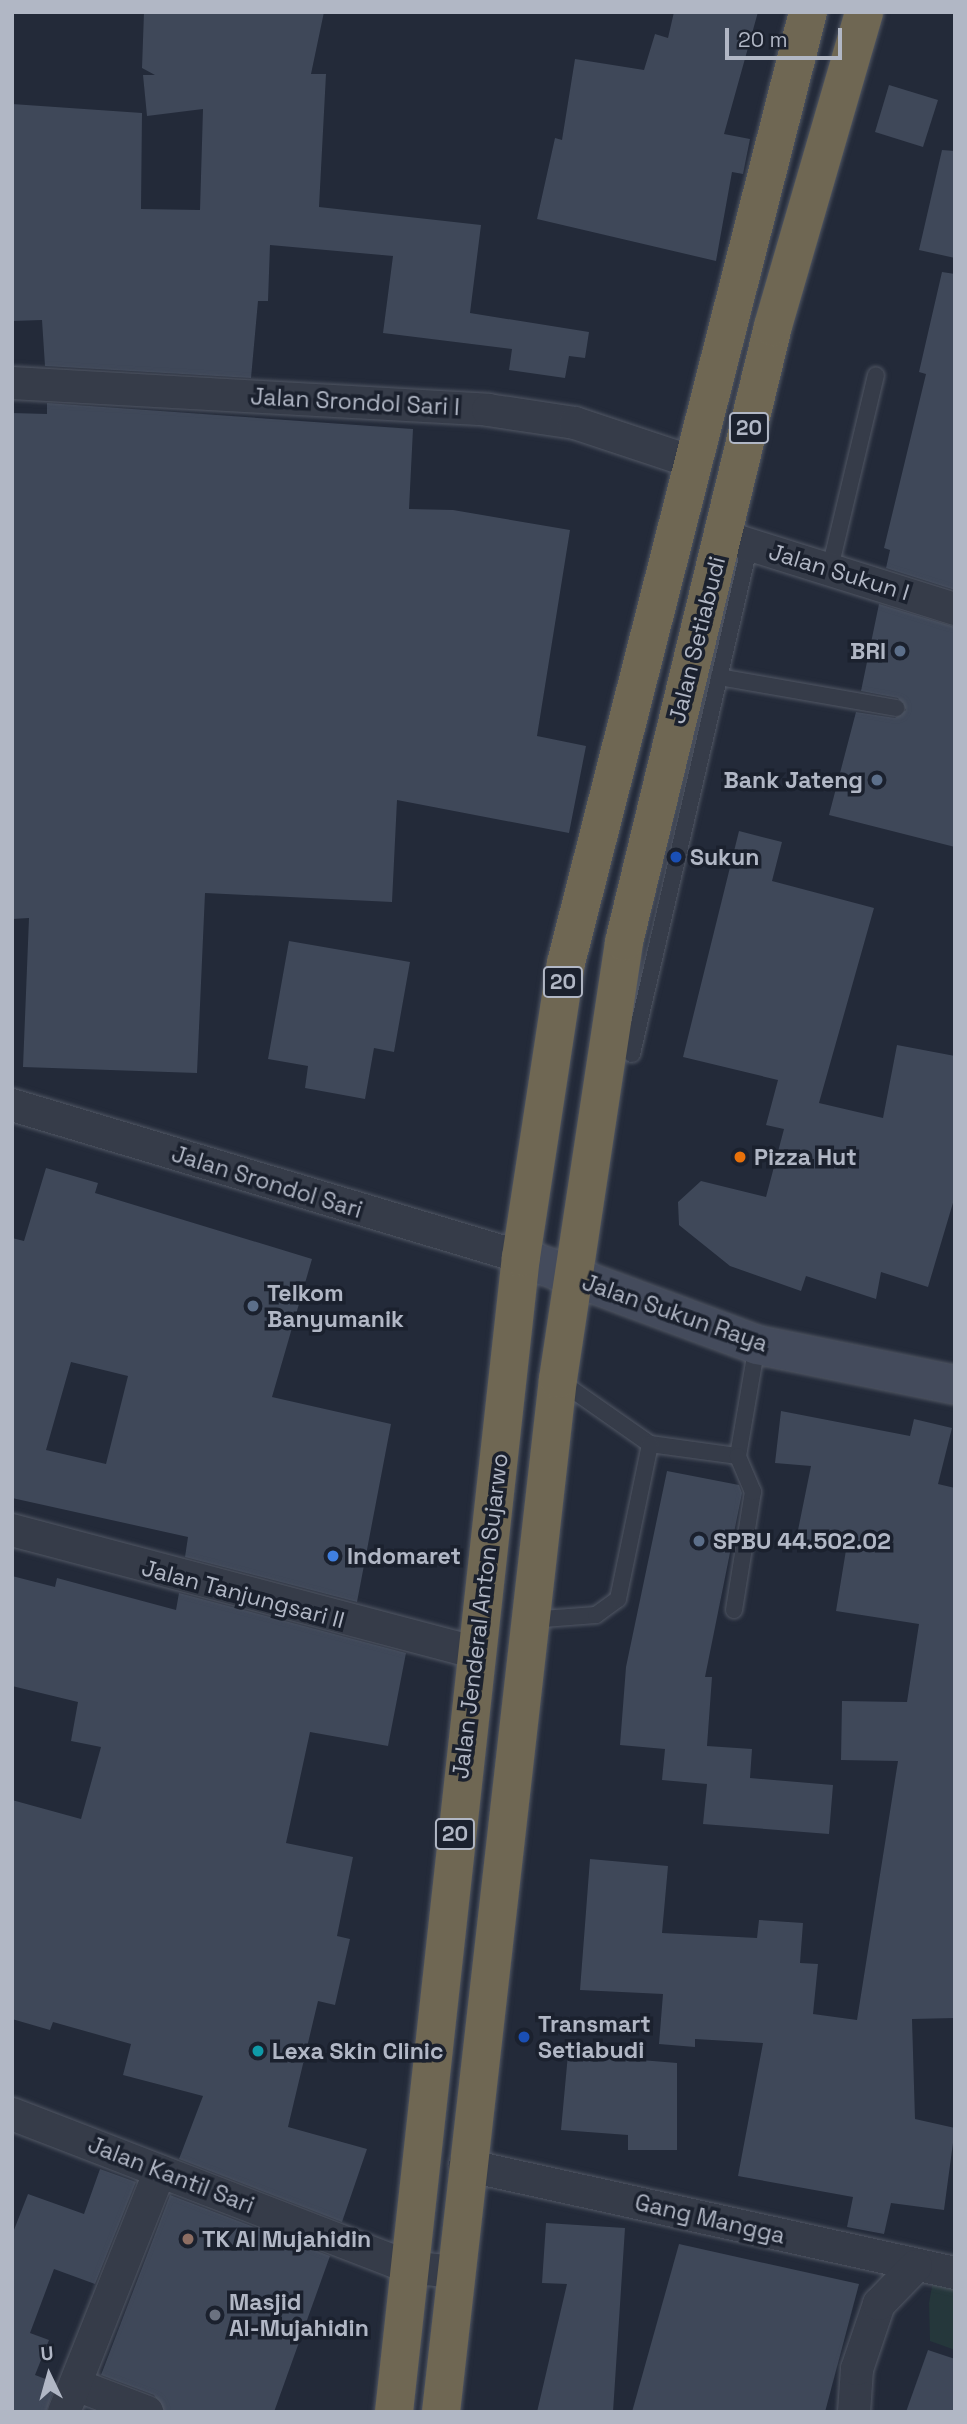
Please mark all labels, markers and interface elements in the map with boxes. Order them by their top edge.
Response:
scale bar [729,14,846,58]
text: 20 m [738,26,788,53]
street label: Jalan Srondol Sari I [250,383,460,421]
road number: 20 [728,410,770,446]
street label: Jalan Sukun I [765,538,913,606]
street label: Jalan Setiabudi [663,554,731,726]
place label: BRI [850,637,886,665]
marker: BRI [892,643,908,659]
place label: Bank Jateng [724,766,863,794]
marker: Bank Jateng [869,772,885,788]
place label: Sukun [690,843,759,871]
marker: Sukun [668,849,684,865]
road number: 20 [542,964,584,1000]
street label: Jalan Srondol Sari [168,1140,366,1224]
place label: Pizza Hut [754,1143,857,1171]
marker: Pizza Hut [732,1149,748,1165]
street label: Jalan Sukun Raya [579,1268,771,1358]
place label: Telkom Banyumanik [267,1279,404,1333]
marker: Telkom Banyumanik [245,1298,261,1314]
street label: Jalan Jenderal Anton Sujarwo [446,1451,514,1781]
place label: SPBU 44.502.02 [713,1527,891,1555]
marker: SPBU 44.502.02 [691,1533,707,1549]
place label: Indomaret [347,1542,461,1570]
marker: Indomaret [325,1548,341,1564]
street label: Jalan Tanjungsari II [138,1554,348,1634]
road number: 20 [434,1816,476,1852]
place label: Transmart Setiabudi [538,2010,651,2064]
marker: Transmart Setiabudi [516,2029,532,2045]
place label: Lexa Skin Clinic [272,2037,443,2065]
marker: Lexa Skin Clinic [250,2043,266,2059]
street label: Jalan Kantil Sari [84,2131,258,2219]
street label: Gang Mangga [632,2188,788,2250]
place label: TK Al Mujahidin [202,2225,371,2253]
marker: TK Al Mujahidin [180,2231,196,2247]
place label: Masjid Al-Mujahidin [229,2288,369,2342]
marker: Masjid Al-Mujahidin [207,2307,223,2323]
north arrow [14,2340,84,2410]
text: U [40,2341,55,2367]

